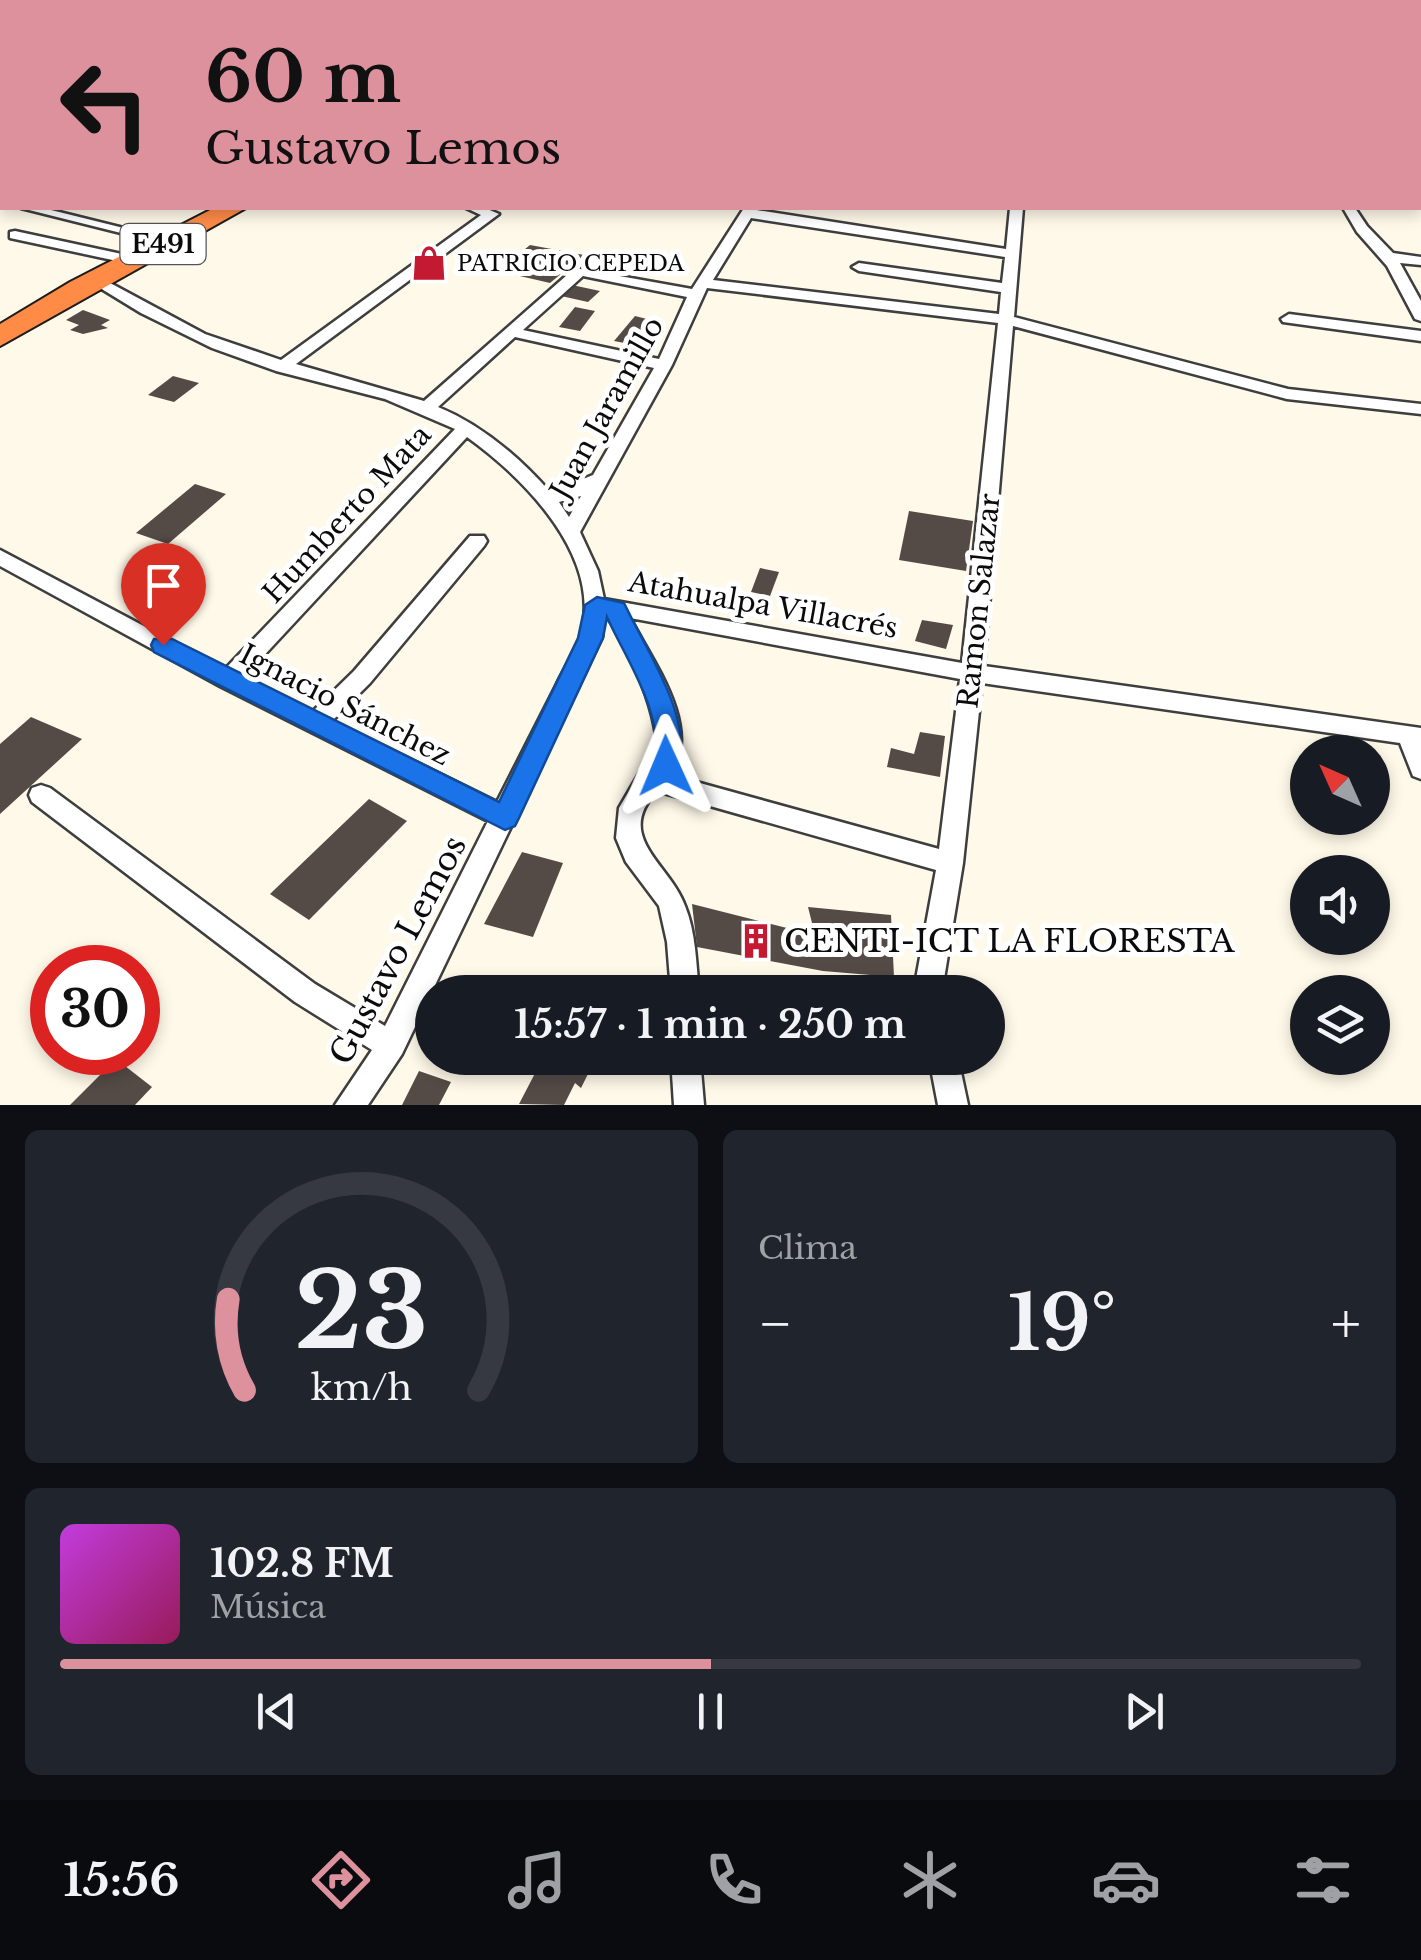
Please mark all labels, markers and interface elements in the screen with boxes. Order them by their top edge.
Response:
text: 60 m [205,34,401,121]
icon: left [40,40,170,170]
text: Gustavo Lemos [205,120,561,176]
road number: E491 [120,224,206,264]
shop icon: PATRICIO CEPEDA [410,244,448,282]
place label: PATRICIO CEPEDA [457,250,685,277]
street label: Juan Jaramillo [541,311,671,509]
street label: Humberto Mata [255,417,439,610]
street label: Ramon Salazar [950,491,1008,710]
pin [121,543,206,646]
icon: arrive [136,558,191,613]
street label: Atahualpa Villacrés [625,564,900,646]
street label: Ignacio Sánchez [234,637,456,773]
position arrow [614,714,718,818]
north arrow [1290,735,1390,835]
map controls [1290,735,1390,1075]
street label: Gustavo Lemos [321,829,475,1071]
button: sound [1290,855,1390,955]
place label: CENTI-ICT LA FLORESTA [784,921,1236,961]
building icon: CENTI-ICT LA FLORESTA [737,922,775,960]
speed limit sign: 30 [30,945,160,1075]
button: layers [1290,975,1390,1075]
text: 15:57 · 1 min · 250 m [514,1001,906,1048]
text: Clima [758,1228,857,1268]
text: 23 [295,1247,428,1376]
text: 19° [1008,1277,1116,1370]
text: − [758,1290,793,1358]
text: + [1331,1290,1361,1358]
text: km/h [311,1365,412,1410]
text: 102.8 FM [210,1540,394,1587]
text: Música [210,1587,326,1627]
icon: previous [249,1684,304,1739]
icon: pause [683,1684,738,1739]
icon: next [1117,1684,1172,1739]
icon: directions [306,1845,376,1915]
icon: music [502,1845,572,1915]
icon: phone [699,1845,769,1915]
icon: climate [895,1845,965,1915]
icon: car [1091,1845,1161,1915]
icon: filters [1288,1845,1358,1915]
text: 15:56 [63,1852,179,1908]

